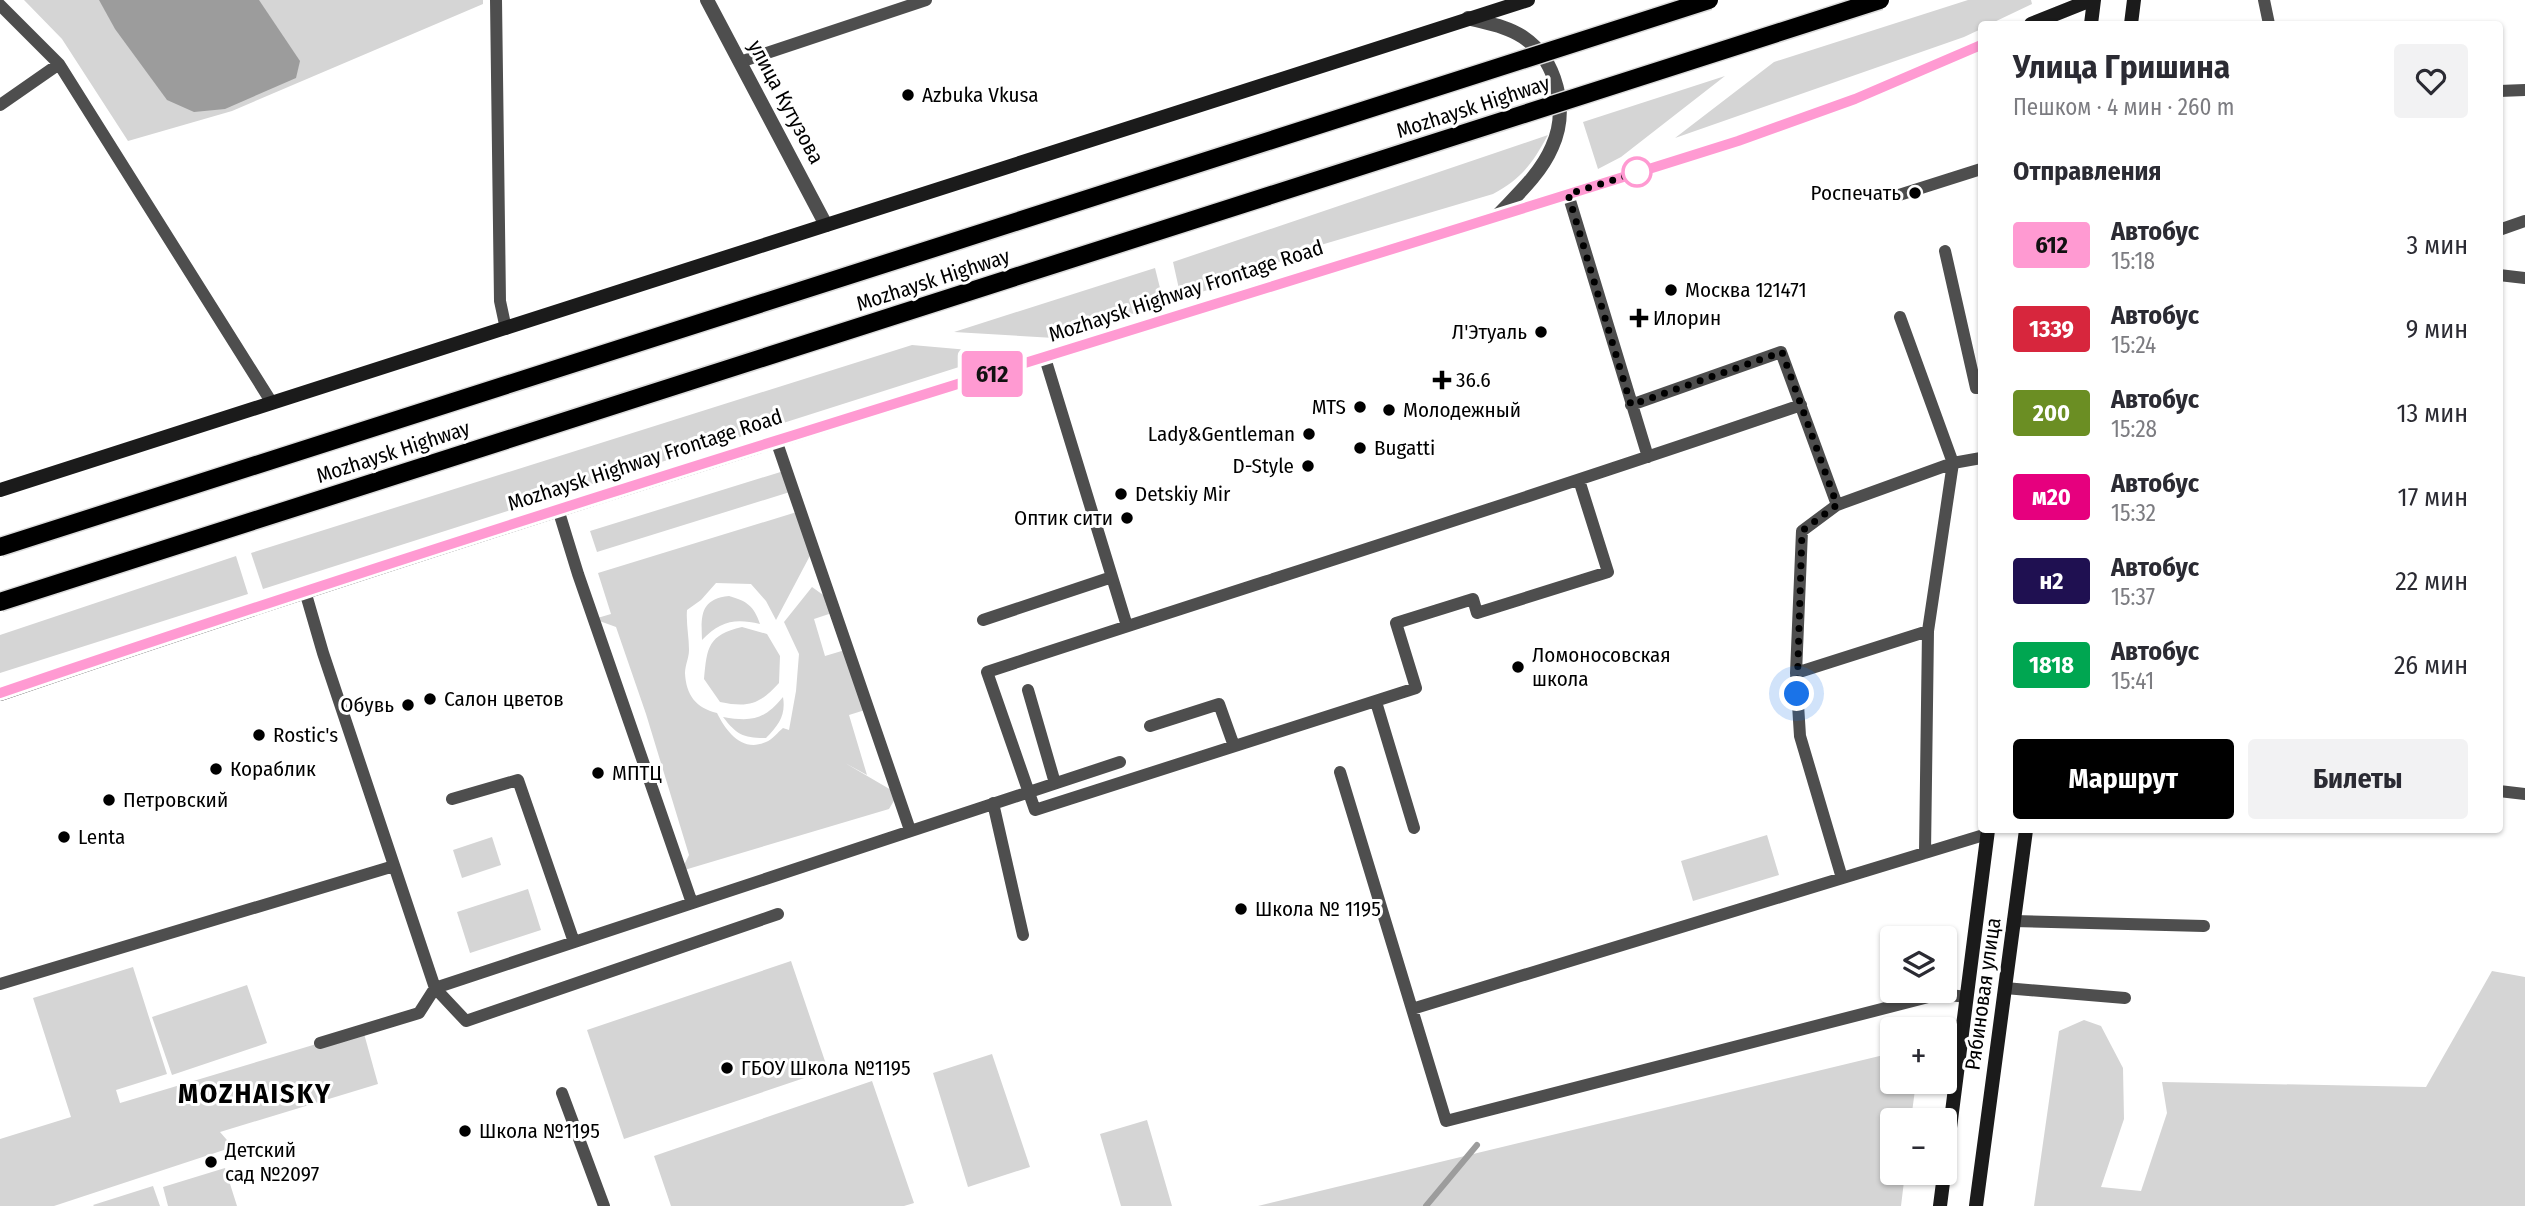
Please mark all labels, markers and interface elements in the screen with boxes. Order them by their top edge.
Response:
street label: улица Кутузова [742,36,830,168]
button: heart [2394,44,2468,118]
text: Улица Гришина [2013,47,2230,87]
street label: Mozhaysk Highway [1393,70,1554,144]
place label: Azbuka Vkusa [922,82,1039,108]
marker: Azbuka Vkusa [900,87,916,103]
text: Пешком · 4 мин · 260 m [2013,93,2234,121]
text: Отправления [2013,156,2162,187]
unlabelled marker [1622,157,1652,187]
place label: Роспечать [1811,180,1901,206]
marker: Роспечать [1907,185,1923,201]
text: Автобус [2111,216,2199,247]
text: 3 мин [2407,230,2468,261]
text: 612 [2035,231,2068,259]
street label: Mozhaysk Highway Frontage Road [1045,234,1327,348]
street label: Mozhaysk Highway [853,243,1014,317]
text: 15:18 [2111,247,2155,275]
place label: Москва 121471 [1685,277,1807,303]
marker: Москва 121471 [1663,282,1679,298]
text: Автобус [2111,300,2199,331]
place label: Илорин [1653,305,1721,331]
marker: Илорин [1631,310,1647,326]
text: 9 мин [2406,314,2468,345]
text: 1339 [2029,315,2074,343]
place label: Л'Этуаль [1452,319,1527,345]
marker: Л'Этуаль [1533,324,1549,340]
text: 15:24 [2111,331,2156,359]
line badge: 612 [952,351,1032,397]
text: 612 [976,360,1008,388]
place label: 36.6 [1456,367,1491,393]
marker: 36.6 [1434,372,1450,388]
text: Автобус [2111,384,2199,415]
place label: MTS [1312,394,1346,420]
place label: Молодежный [1403,397,1521,423]
text: 13 мин [2396,398,2468,429]
marker: MTS [1352,399,1368,415]
text: 200 [2033,399,2070,427]
marker: Молодежный [1381,402,1397,418]
street label: Mozhaysk Highway Frontage Road [504,403,786,517]
street label: Mozhaysk Highway [313,415,474,489]
text: 15:28 [2111,415,2157,443]
place label: Lady&Gentleman [1148,421,1295,447]
marker: Lady&Gentleman [1301,426,1317,442]
place label: Bugatti [1374,435,1435,461]
marker: Bugatti [1352,440,1368,456]
place label: D-Style [1232,453,1294,479]
marker: D-Style [1300,458,1316,474]
text: Автобус [2111,468,2199,499]
place label: Detskiy Mir [1135,481,1231,507]
text: 17 мин [2398,482,2468,513]
text: м20 [2032,483,2071,511]
marker: Detskiy Mir [1113,486,1129,502]
text: 15:32 [2111,499,2156,527]
place label: Оптик сити [1014,505,1113,531]
marker: Оптик сити [1119,510,1135,526]
text: Автобус [2111,552,2199,583]
text: 22 мин [2395,566,2468,597]
text: н2 [2040,567,2063,595]
text: 15:37 [2111,583,2155,611]
text: Автобус [2111,636,2199,667]
place label: Ломоносовская школа [1532,642,1671,692]
text: 26 мин [2394,650,2468,681]
text: 1818 [2029,651,2074,679]
marker: Ломоносовская школа [1510,659,1526,675]
text: 15:41 [2111,667,2154,695]
your location [1779,676,1814,711]
place label: Салон цветов [444,686,564,712]
marker: Салон цветов [422,691,438,707]
place label: Обувь [340,692,394,718]
marker: Обувь [400,697,416,713]
place label: Rostic's [273,722,338,748]
marker: Rostic's [251,727,267,743]
button: Маршрут [2013,739,2234,819]
button: Билеты [2248,739,2468,819]
place label: Кораблик [230,756,316,782]
place label: МПТЦ [612,760,662,786]
marker: Кораблик [208,761,224,777]
marker: МПТЦ [590,765,606,781]
place label: Петровский [123,787,228,813]
marker: Петровский [101,792,117,808]
place label: Lenta [78,824,125,850]
marker: Lenta [56,829,72,845]
place label: Школа № 1195 [1255,896,1381,922]
marker: Школа № 1195 [1233,901,1249,917]
street label: Рябиновая улица [1959,916,2007,1072]
map controls [1880,926,1957,1185]
button: layers [1880,926,1957,1003]
button: + [1880,1017,1957,1094]
place label: ГБОУ Школа №1195 [741,1055,911,1081]
marker: ГБОУ Школа №1195 [719,1060,735,1076]
district label: MOZHAISKY [178,1077,332,1110]
button: − [1880,1108,1957,1185]
place label: Школа №1195 [479,1118,600,1144]
marker: Школа №1195 [457,1123,473,1139]
place label: Детский сад №2097 [224,1137,319,1187]
marker: Детский сад №2097 [203,1154,219,1170]

